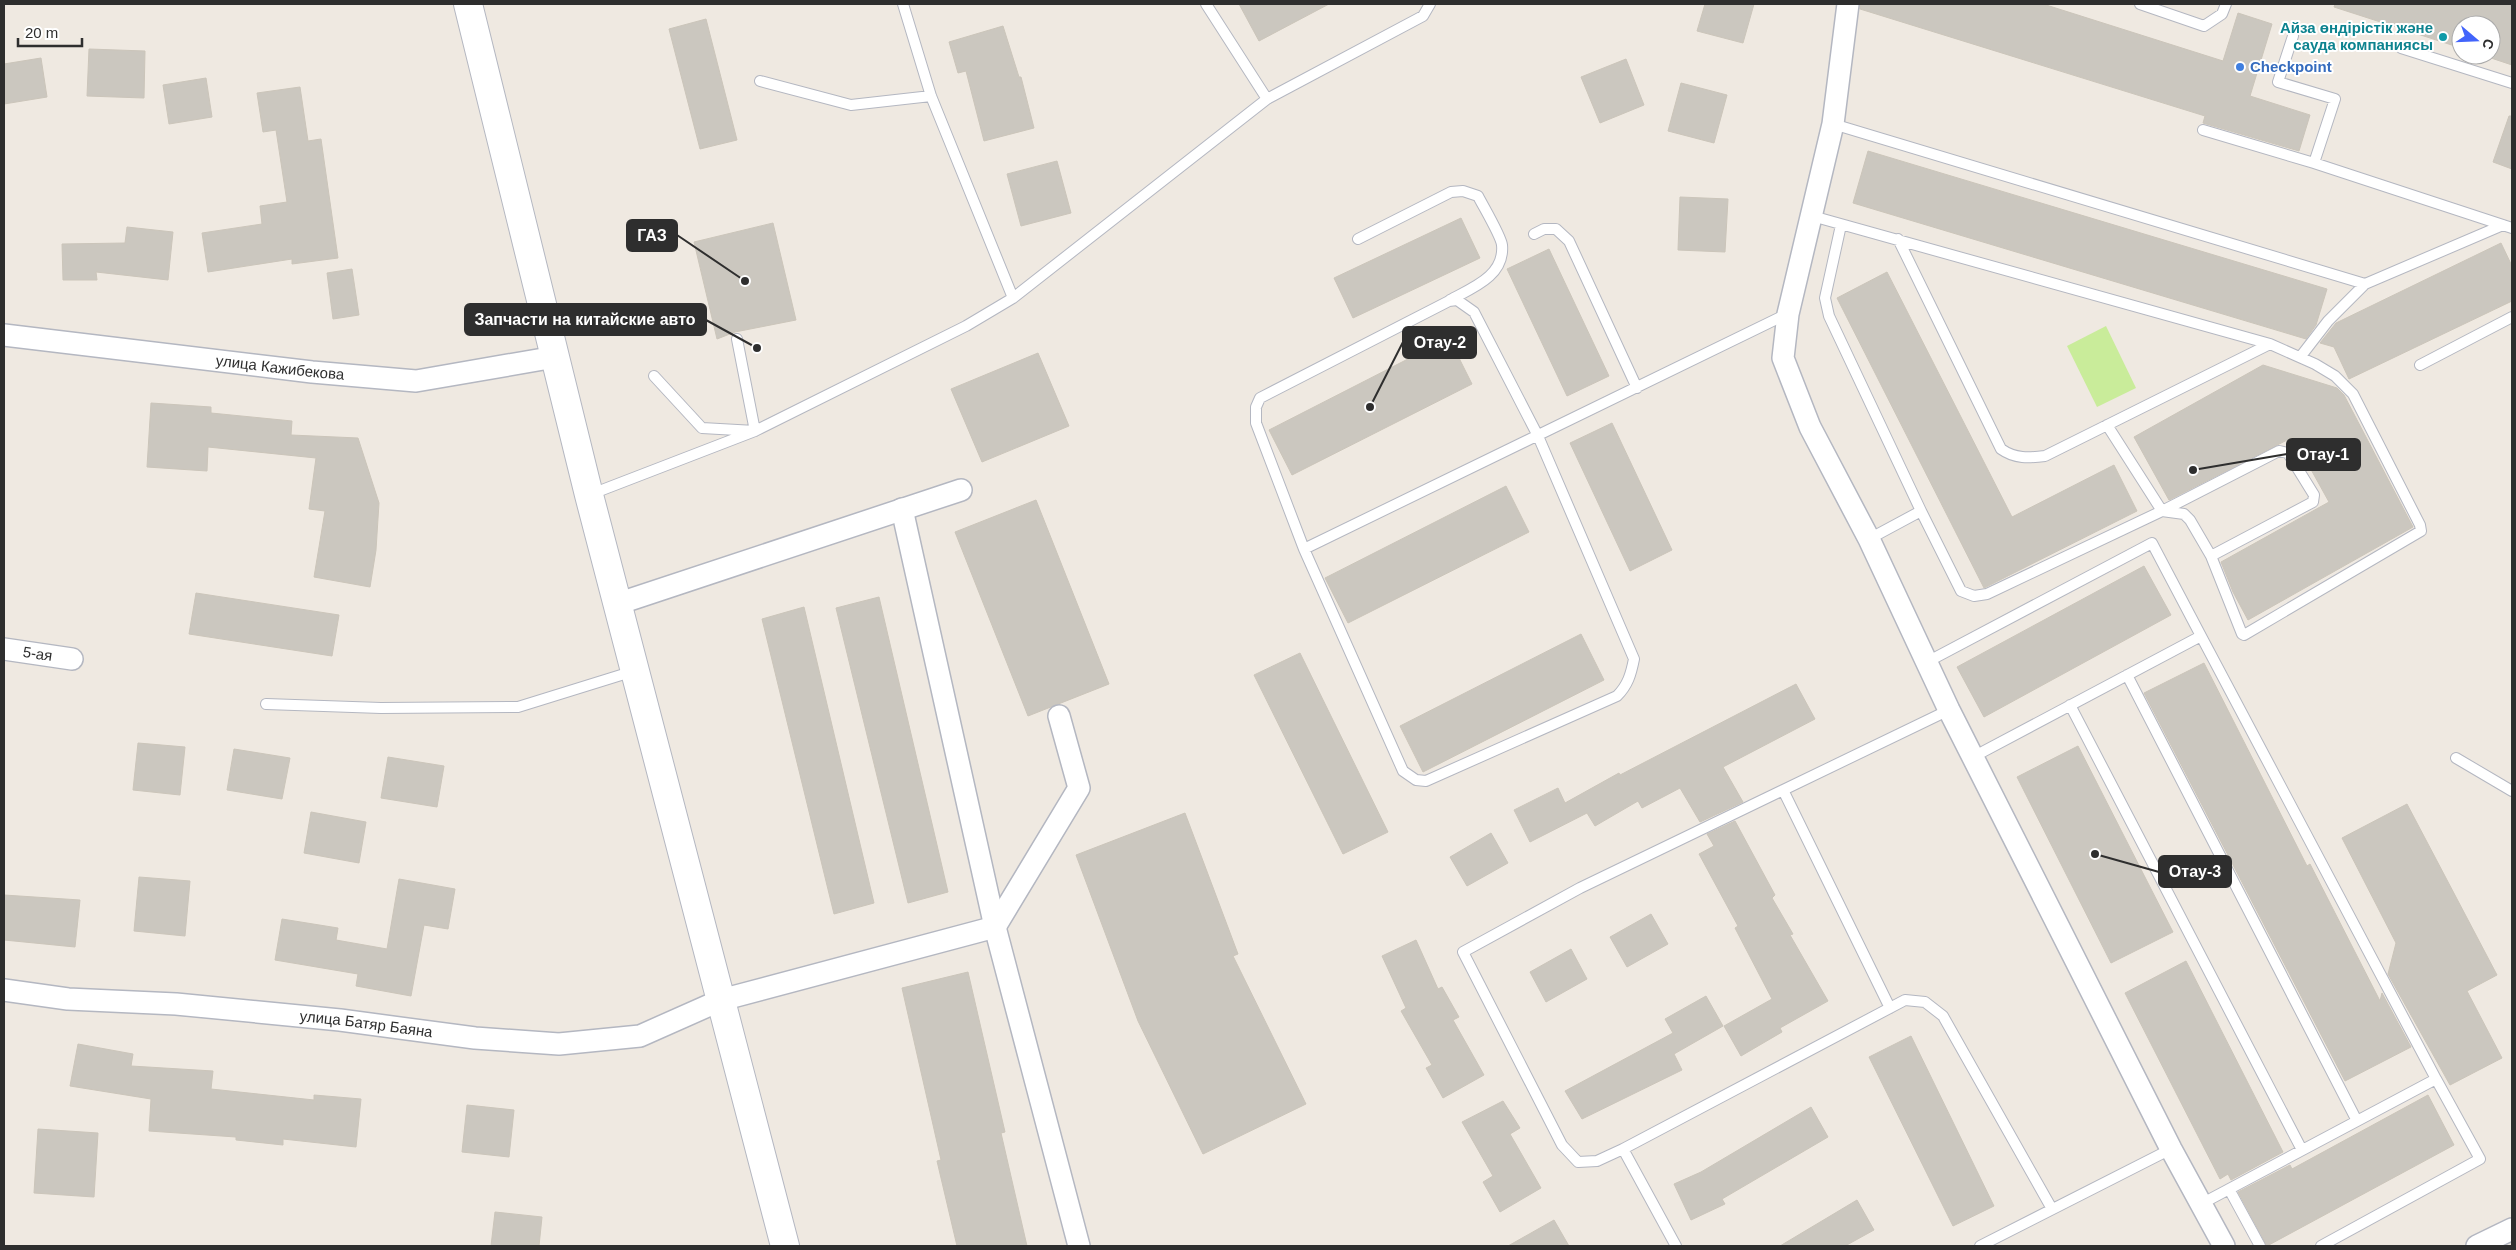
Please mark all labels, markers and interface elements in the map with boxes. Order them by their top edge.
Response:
scale bar [18,15,81,47]
north arrow [2451,15,2501,65]
place label: Айза өндірістік және сауда компаниясы [2280,19,2433,53]
text: 20 m [25,24,58,41]
marker: Айза өндірістік және сауда компаниясы [2437,31,2449,43]
text: С [2479,37,2498,52]
place label: Checkpoint [2250,58,2332,75]
marker: Checkpoint [2234,61,2246,73]
callout: ГАЗ [627,220,677,251]
text: ГАЗ [637,227,667,244]
callout: Запчасти на китайские авто [465,304,706,335]
text: Запчасти на китайские авто [474,311,696,328]
callout: Отау-2 [1403,327,1476,358]
text: Отау-2 [1414,334,1466,351]
street label: улица Кажибекова [215,352,346,383]
callout: Отау-1 [2287,439,2360,470]
text: Отау-1 [2297,446,2349,463]
street label: 5-ая [22,643,54,664]
callout: Отау-3 [2159,856,2231,887]
text: Отау-3 [2169,863,2221,880]
street label: улица Батяр Баяна [299,1007,434,1040]

